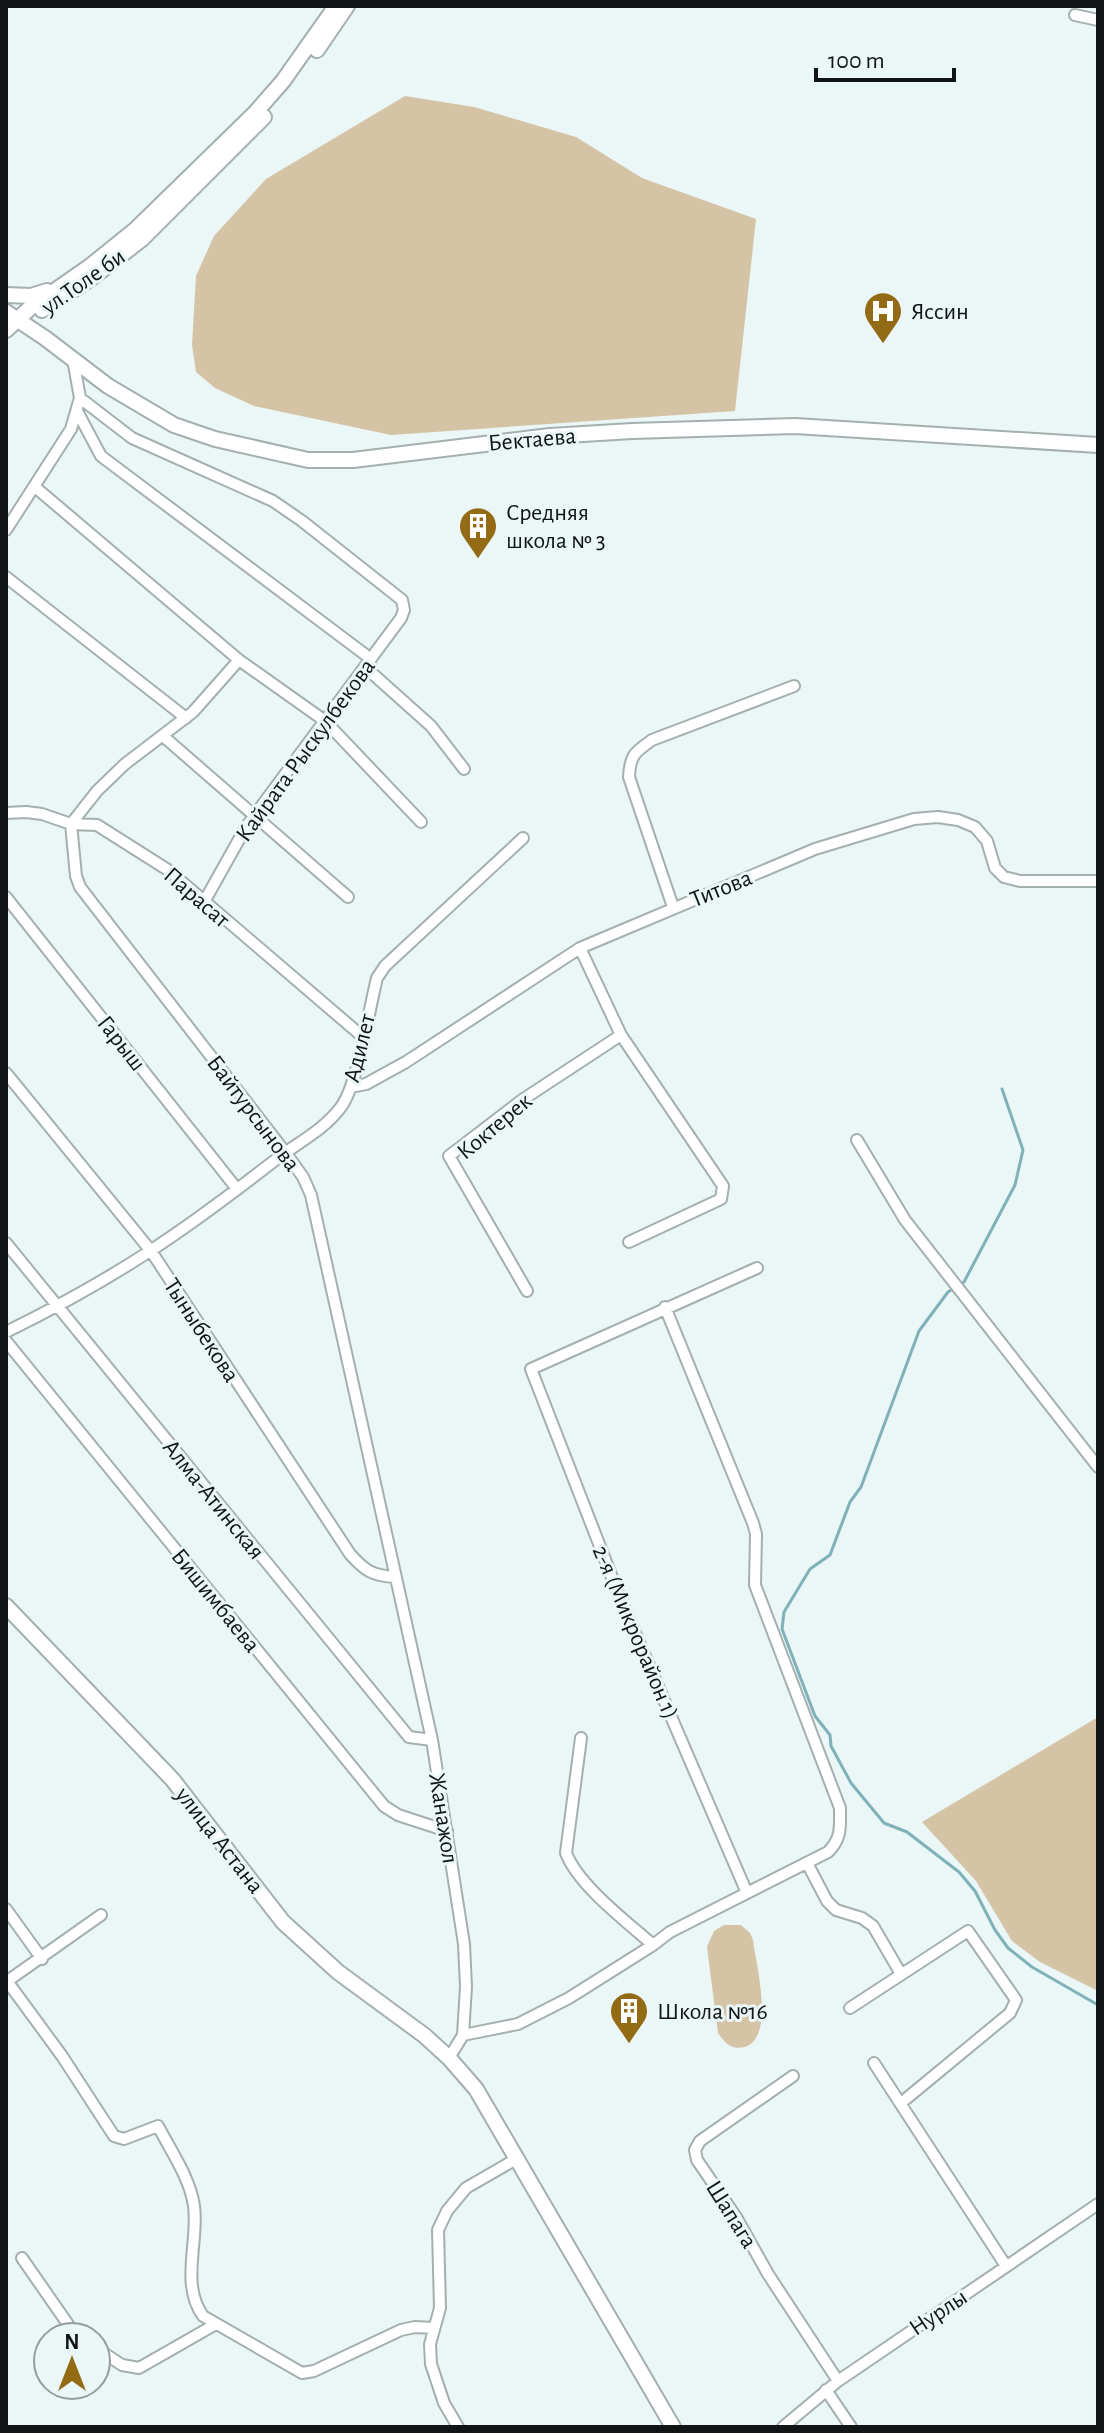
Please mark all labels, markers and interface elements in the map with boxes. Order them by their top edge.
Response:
scale bar [816,32,954,82]
text: 100 m [828,49,885,73]
street label: ул.Толе би [36,244,130,320]
hospital icon: Яссин [862,290,904,345]
place label: Яссин [911,300,969,324]
street label: Бектаева [487,424,577,456]
place label: Средняя школа № 3 [506,501,606,553]
building icon: Средняя школа № 3 [457,505,499,560]
street label: Кайрата Рыскулбекова [232,655,380,846]
street label: Парасат [159,863,234,933]
street label: Титова [687,866,756,912]
street label: Гарыш [92,1011,150,1076]
street label: Адилет [340,1011,380,1085]
street label: Байтурсынова [202,1051,304,1176]
street label: Коктерек [453,1089,537,1165]
street label: Тыныбекова [159,1274,244,1387]
street label: Алма-Атинская [158,1435,269,1564]
street label: 2-я (Микрорайон 1) [588,1542,683,1723]
street label: Бишимбаева [166,1544,264,1657]
street label: Жанажол [424,1771,462,1865]
street label: улица Астана [170,1782,268,1898]
building icon: Школа №16 [608,1990,650,2045]
place label: Школа №16 [657,2000,768,2024]
street label: Шапага [701,2176,761,2253]
street label: Нурлы [905,2285,972,2341]
north arrow [32,2321,112,2401]
text: N [64,2331,80,2353]

